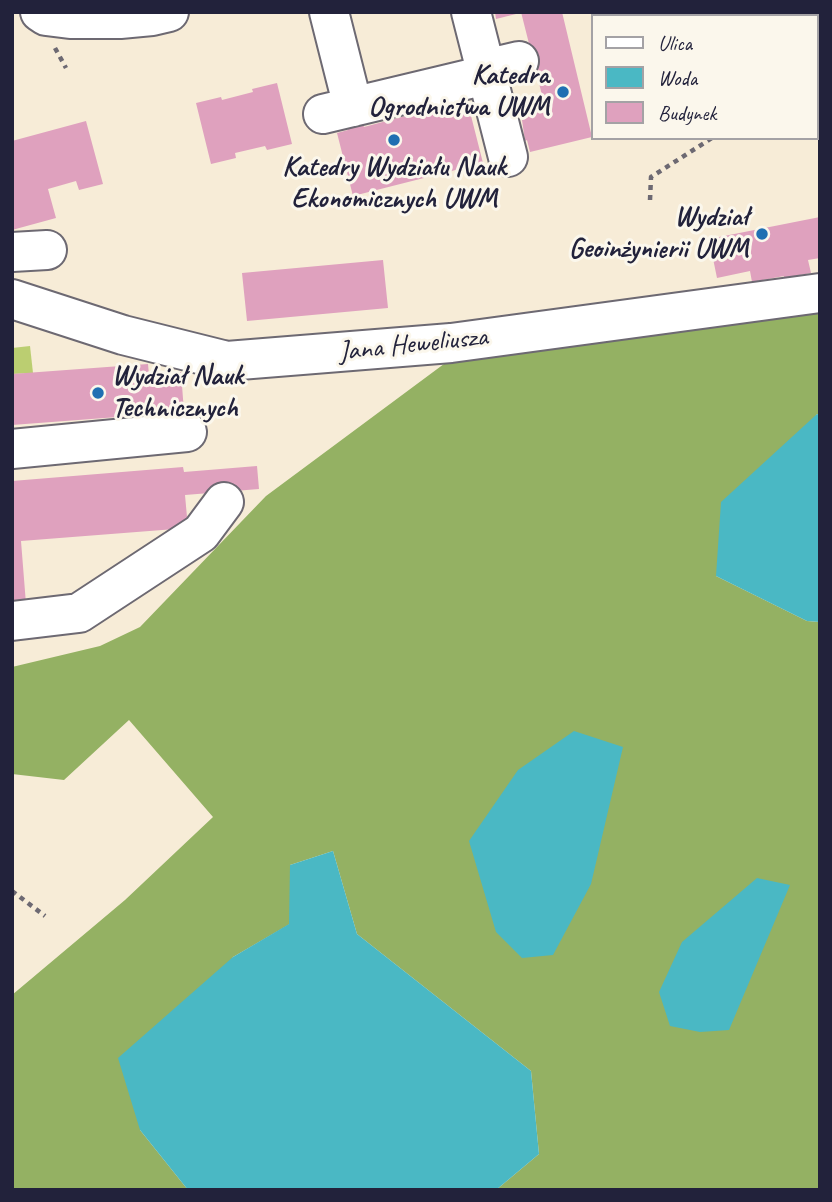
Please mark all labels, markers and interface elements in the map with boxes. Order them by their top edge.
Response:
legend [590,14,818,140]
text: Ulica [658,30,692,56]
place label: Katedra Ogrodnictwa UWM [368,59,549,125]
text: Woda [658,65,697,91]
marker: Katedra Ogrodnictwa UWM [555,84,571,100]
text: Budynek [658,100,716,126]
marker: Katedry Wydziału Nauk Ekonomicznych UWM [386,132,402,148]
place label: Katedry Wydziału Nauk Ekonomicznych UWM [282,151,506,217]
place label: Wydział Geoinżynierii UWM [569,201,748,267]
marker: Wydział Geoinżynierii UWM [754,226,770,242]
street label: Jana Heweliusza [337,320,489,370]
place label: Wydział Nauk Technicznych [112,360,243,426]
marker: Wydział Nauk Technicznych [90,385,106,401]

